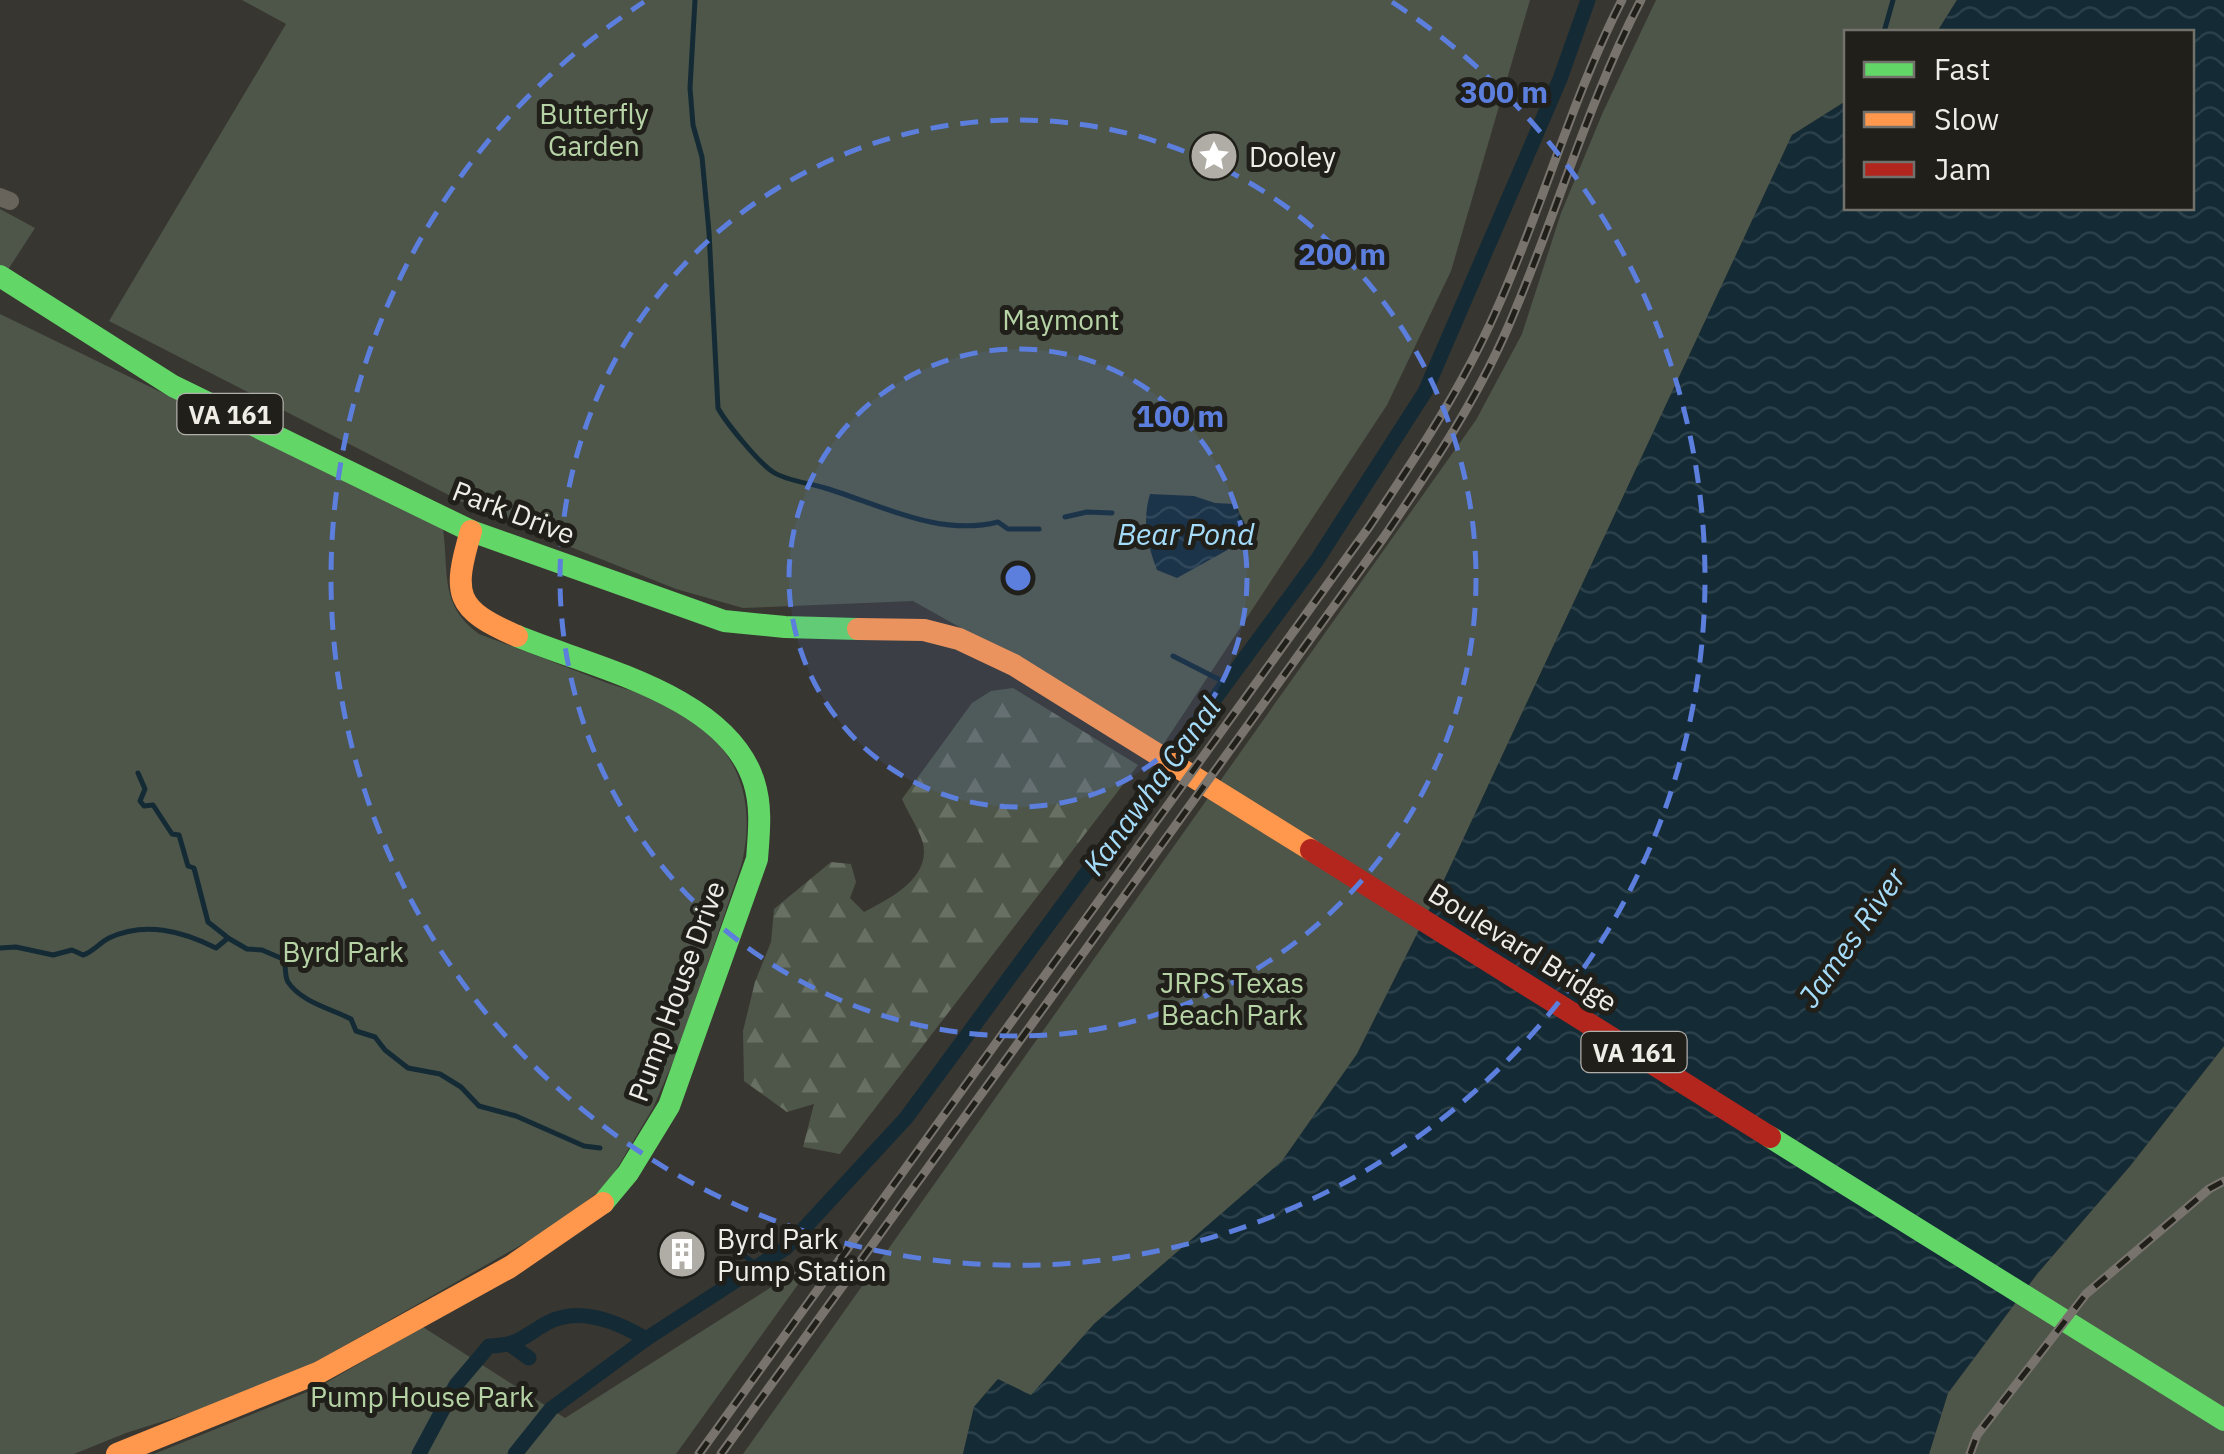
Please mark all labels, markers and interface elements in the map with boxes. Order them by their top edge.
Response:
legend [1844,30,2194,210]
text: Fast [1934,49,1991,88]
text: 300 m [1460,72,1548,111]
park label: Butterfly Garden [539,95,649,164]
text: Slow [1934,99,1999,138]
place icon: Dooley [1188,130,1240,182]
place label: Dooley [1249,138,1336,175]
text: Jam [1934,149,1992,188]
text: 200 m [1298,234,1386,273]
park label: Maymont [1002,301,1120,338]
road number: VA 161 [178,394,282,434]
text: 100 m [1136,396,1224,435]
street label: Park Drive [447,472,581,552]
water label: Bear Pond [1117,514,1255,553]
centre of rings [1000,560,1036,596]
water label: Kanawha Canal [1073,689,1229,883]
water label: James River [1789,859,1914,1014]
street label: Boulevard Bridge [1422,874,1624,1020]
street label: Pump House Drive [619,876,733,1106]
park label: Byrd Park [282,933,404,970]
park label: JRPS Texas Beach Park [1160,964,1304,1033]
road number: VA 161 [1582,1032,1686,1072]
place label: Byrd Park Pump Station [717,1220,887,1289]
building icon: Byrd Park Pump Station [656,1228,708,1280]
park label: Pump House Park [310,1378,534,1415]

